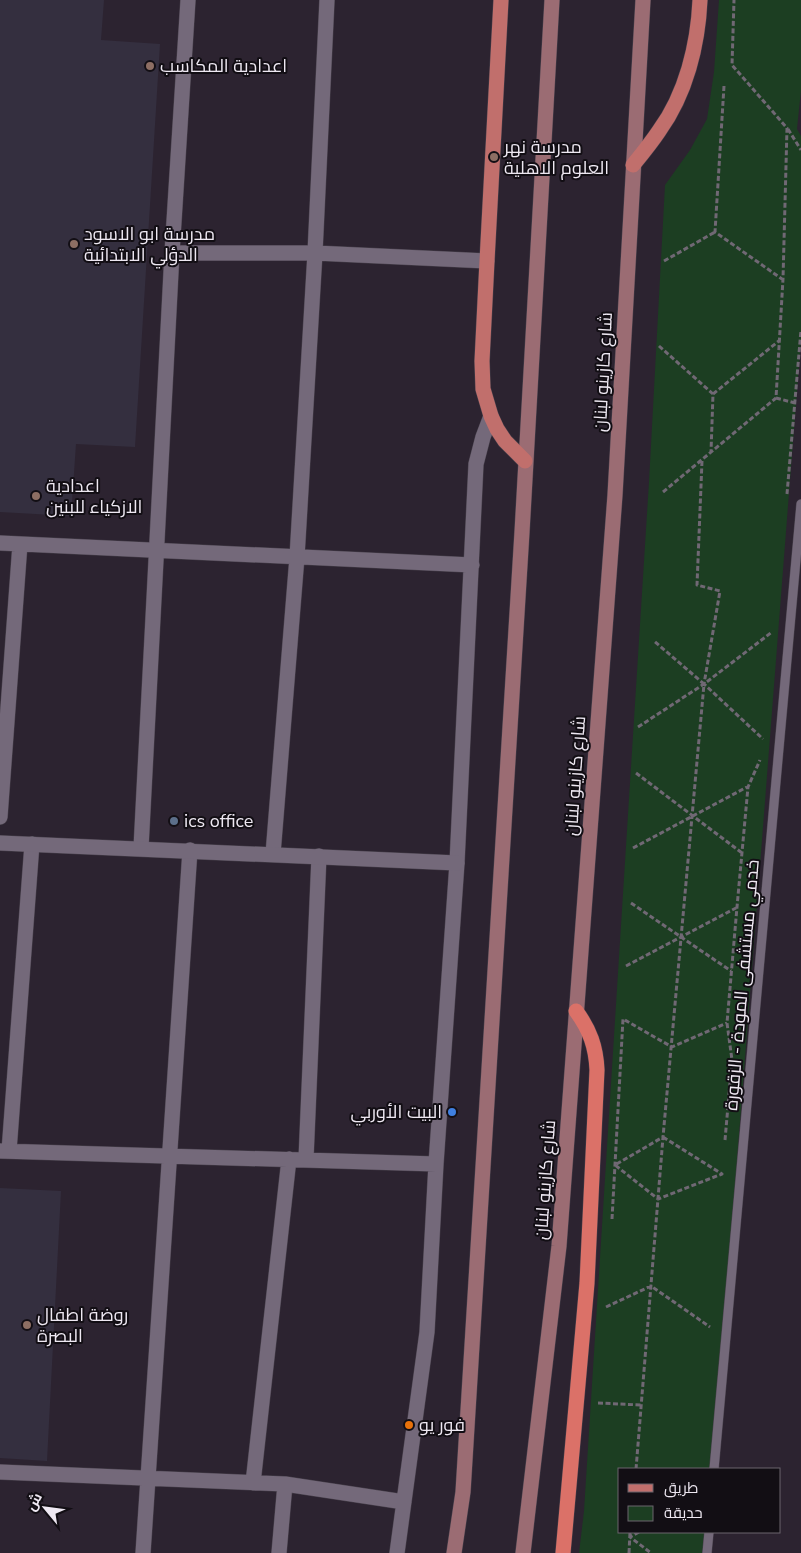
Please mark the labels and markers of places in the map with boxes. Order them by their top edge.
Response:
place label: اعدادية المكاسب [160,54,287,78]
marker: اعدادية المكاسب [144,60,156,72]
place label: مدرسة نهر العلوم الاهلية [503,135,609,180]
marker: مدرسة نهر العلوم الاهلية [488,151,500,163]
place label: مدرسة ابو الاسود الدؤلي الابتدائية [84,222,215,269]
marker: مدرسة ابو الاسود الدؤلي الابتدائية [68,238,80,250]
place label: اعدادية الازكياء للبنين [46,474,142,519]
marker: اعدادية الازكياء للبنين [30,490,42,502]
place label: ics office [184,809,253,833]
marker: ics office [168,815,180,827]
place label: البيت الأوربي [351,1100,442,1126]
marker: البيت الأوربي [446,1106,458,1118]
place label: روضة اطفال البصرة [37,1303,128,1348]
marker: روضة اطفال البصرة [21,1319,33,1331]
place label: فور يو [419,1413,465,1437]
marker: فور يو [403,1419,415,1431]

